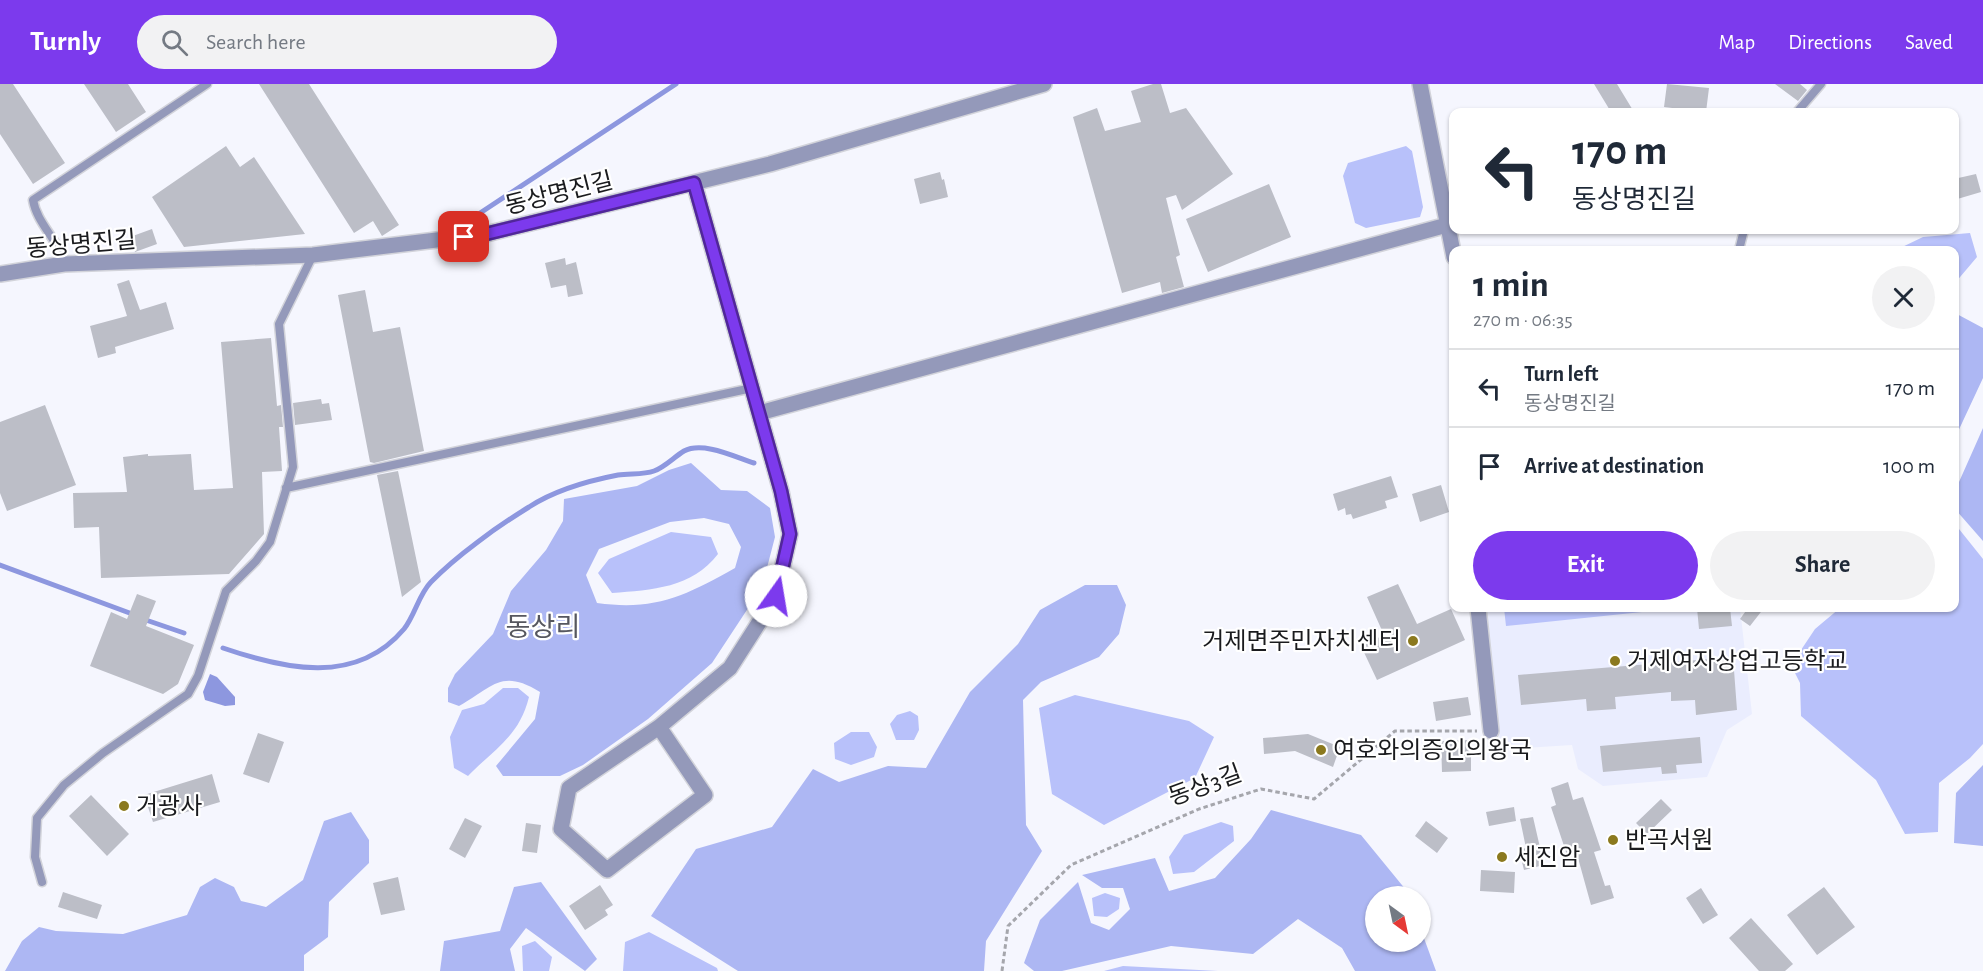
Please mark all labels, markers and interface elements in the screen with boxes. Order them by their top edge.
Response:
search box [137,15,557,69]
icon: search [158,26,191,59]
text: Turnly [30,28,101,56]
text: Search here [206,31,306,53]
text: Map [1719,32,1755,53]
text: Directions [1788,32,1872,53]
text: Saved [1905,32,1953,53]
text: 170 m [1572,130,1667,172]
icon: left [1473,132,1551,210]
street label: 동상명진길 [502,167,616,219]
text: 동상명진길 [1572,186,1696,213]
pin [438,211,489,262]
icon: arrive [447,220,480,253]
street label: 동상명진길 [25,226,137,262]
button: close [1872,266,1935,329]
text: 1 min [1473,267,1549,303]
text: 270 m · 06:35 [1473,310,1573,330]
text: Turn left [1524,363,1598,385]
icon: left [1473,372,1506,405]
text: 170 m [1885,377,1935,399]
text: 동상명진길 [1524,394,1616,414]
icon: arrive [1473,450,1506,483]
text: Arrive at destination [1524,455,1704,477]
text: 100 m [1883,455,1935,477]
button: Exit [1473,531,1698,600]
button: Share [1710,531,1935,600]
position arrow [744,564,808,628]
district label: 동상리 [506,613,580,641]
place label: 거제면주민자치센터 [1202,629,1401,654]
marker: 거제면주민자치센터 [1406,634,1420,648]
place label: 거제여자상업고등학교 [1627,648,1848,674]
marker: 거제여자상업고등학교 [1608,654,1622,668]
place label: 여호와의증인의왕국 [1333,738,1532,763]
marker: 여호와의증인의왕국 [1314,743,1328,757]
street label: 동상3길 [1165,761,1245,810]
place label: 거광사 [136,794,202,819]
marker: 거광사 [117,799,131,813]
place label: 반곡서원 [1625,828,1713,853]
marker: 반곡서원 [1606,833,1620,847]
place label: 세진암 [1514,845,1580,870]
marker: 세진암 [1495,850,1509,864]
north arrow [1365,886,1431,952]
map controls [1365,886,1431,952]

